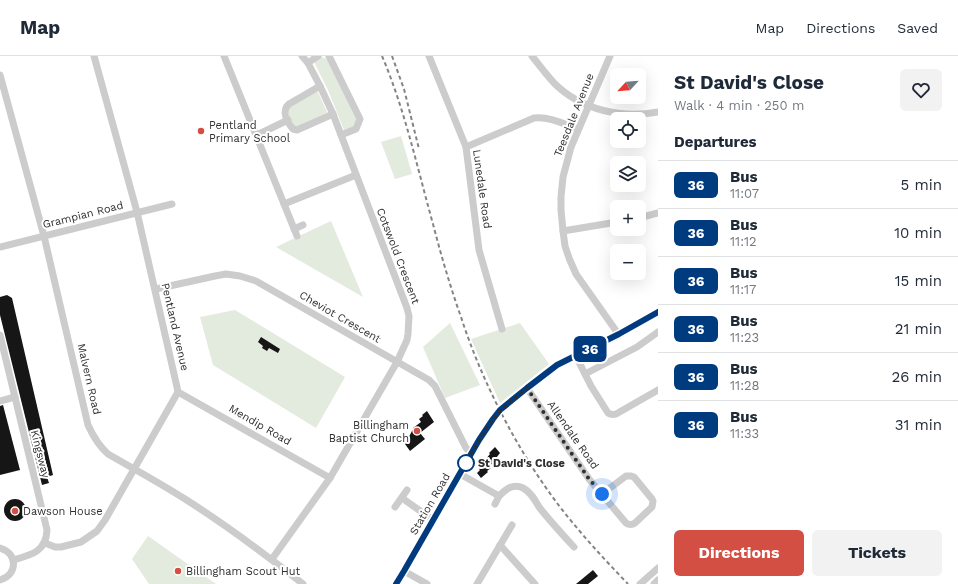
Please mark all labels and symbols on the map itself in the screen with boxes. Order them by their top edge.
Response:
north arrow [610,68,646,104]
street label: Teesdale Avenue [551,71,597,159]
place label: Pentland Primary School [209,119,291,145]
marker: Pentland Primary School [196,126,206,136]
street label: Lunedale Road [470,149,494,229]
street label: Grampian Road [41,199,125,231]
street label: Cotswold Crescent [374,206,422,306]
street label: Pentland Avenue [159,282,191,372]
street label: Cheviot Crescent [297,288,383,346]
line badge: 36 [572,336,608,362]
street label: Malvern Road [74,342,104,416]
street label: Allendale Road [545,398,601,472]
street label: Mendip Road [227,402,293,448]
place label: Billingham Baptist Church [329,419,409,445]
marker: Billingham Baptist Church [412,426,422,436]
street label: Kingsway [28,429,52,480]
marker: St David's Close [457,454,475,472]
place label: St David's Close [478,457,565,470]
street label: Station Road [407,471,453,537]
your location [592,484,612,504]
place label: Dawson House [23,505,103,518]
marker: Dawson House [10,506,20,516]
place label: Billingham Scout Hut [186,565,300,578]
marker: Billingham Scout Hut [173,566,183,576]

